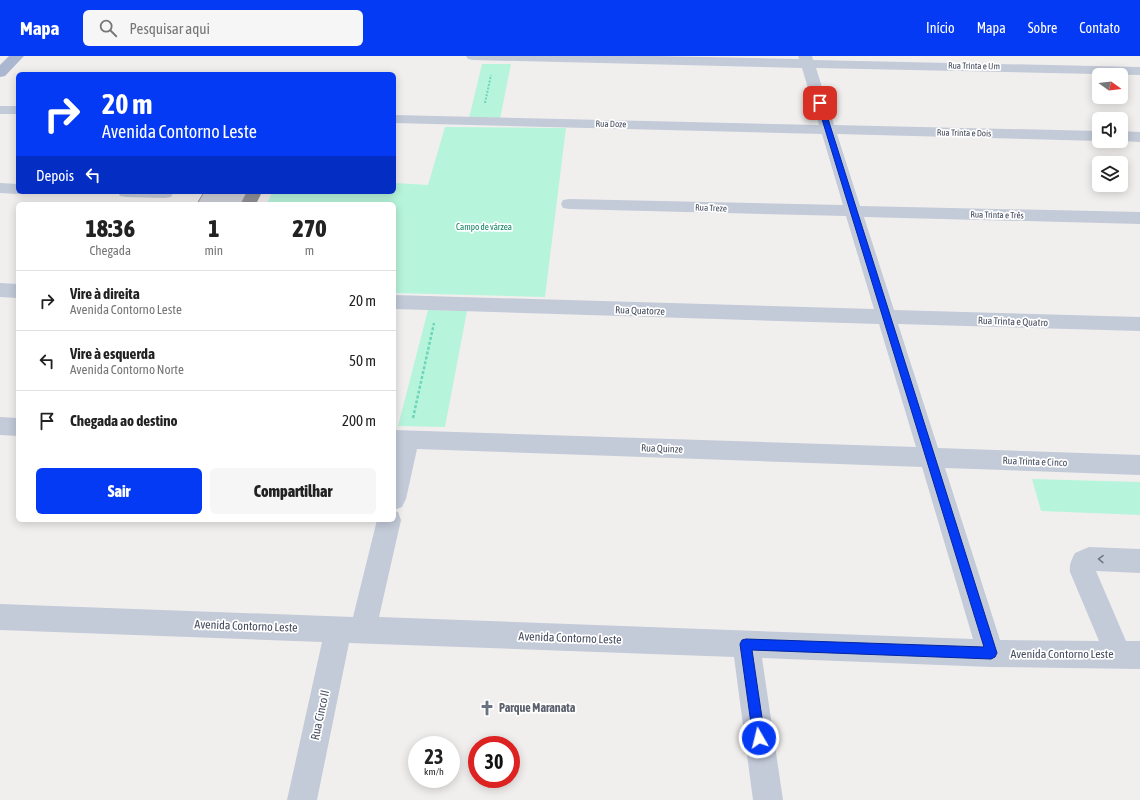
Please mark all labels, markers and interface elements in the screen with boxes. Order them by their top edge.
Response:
search box [83,10,363,46]
text: Mapa [20,17,59,39]
icon: search [97,17,119,39]
text: Pesquisar aqui [129,20,210,37]
text: Início [926,20,955,36]
text: Mapa [977,20,1006,36]
text: Sobre [1028,20,1057,36]
text: Contato [1079,20,1120,36]
street label: Rua Trinta e Um [948,61,1000,71]
north arrow [1092,68,1128,104]
map controls [1092,68,1128,192]
pin [803,86,837,120]
icon: right [36,88,88,140]
text: 20 m [102,88,152,120]
icon: arrive [809,92,831,114]
button: sound [1092,112,1128,148]
street label: Rua Doze [596,119,626,129]
text: Avenida Contorno Leste [102,121,257,142]
street label: Rua Trinta e Dois [937,128,991,138]
button: layers [1092,156,1128,192]
icon: left [82,164,104,186]
text: Depois [36,167,74,184]
street label: Rua Treze [695,202,727,214]
street label: Rua Trinta e Três [970,210,1024,220]
text: 18:36 [86,215,135,242]
text: 1 [208,215,219,242]
text: 270 [293,215,326,242]
park label: Campo de várzea [456,222,512,232]
text: Chegada [89,243,131,258]
text: min [204,243,223,258]
text: m [305,243,314,258]
text: Vire à direita [70,285,140,302]
icon: right [36,290,58,312]
text: 20 m [349,292,376,309]
text: Avenida Contorno Leste [70,302,182,317]
street label: Rua Quatorze [615,304,665,317]
street label: Rua Trinta e Quatro [978,315,1049,328]
text: Vire à esquerda [70,345,155,362]
icon: left [36,350,58,372]
text: 50 m [349,352,376,369]
text: Avenida Contorno Norte [70,362,184,377]
icon: arrive [36,410,58,432]
text: Chegada ao destino [70,412,178,429]
text: 200 m [342,412,376,429]
street label: Rua Quinze [641,442,683,455]
street label: Rua Trinta e Cinco [1003,455,1068,468]
button: Sair [36,468,202,514]
button: Compartilhar [210,468,376,514]
one-way arrow [1098,555,1104,564]
street label: Avenida Contorno Leste [194,617,298,635]
street label: Avenida Contorno Leste [518,629,622,647]
street label: Avenida Contorno Leste [1010,647,1114,661]
street label: Rua Cinco II [308,689,332,741]
church icon: Parque Maranata [478,699,496,717]
place label: Parque Maranata [499,701,576,715]
position arrow [738,717,780,759]
speed limit sign: 30 [468,736,520,788]
text: 23 [425,745,443,768]
text: km/h [424,766,444,777]

